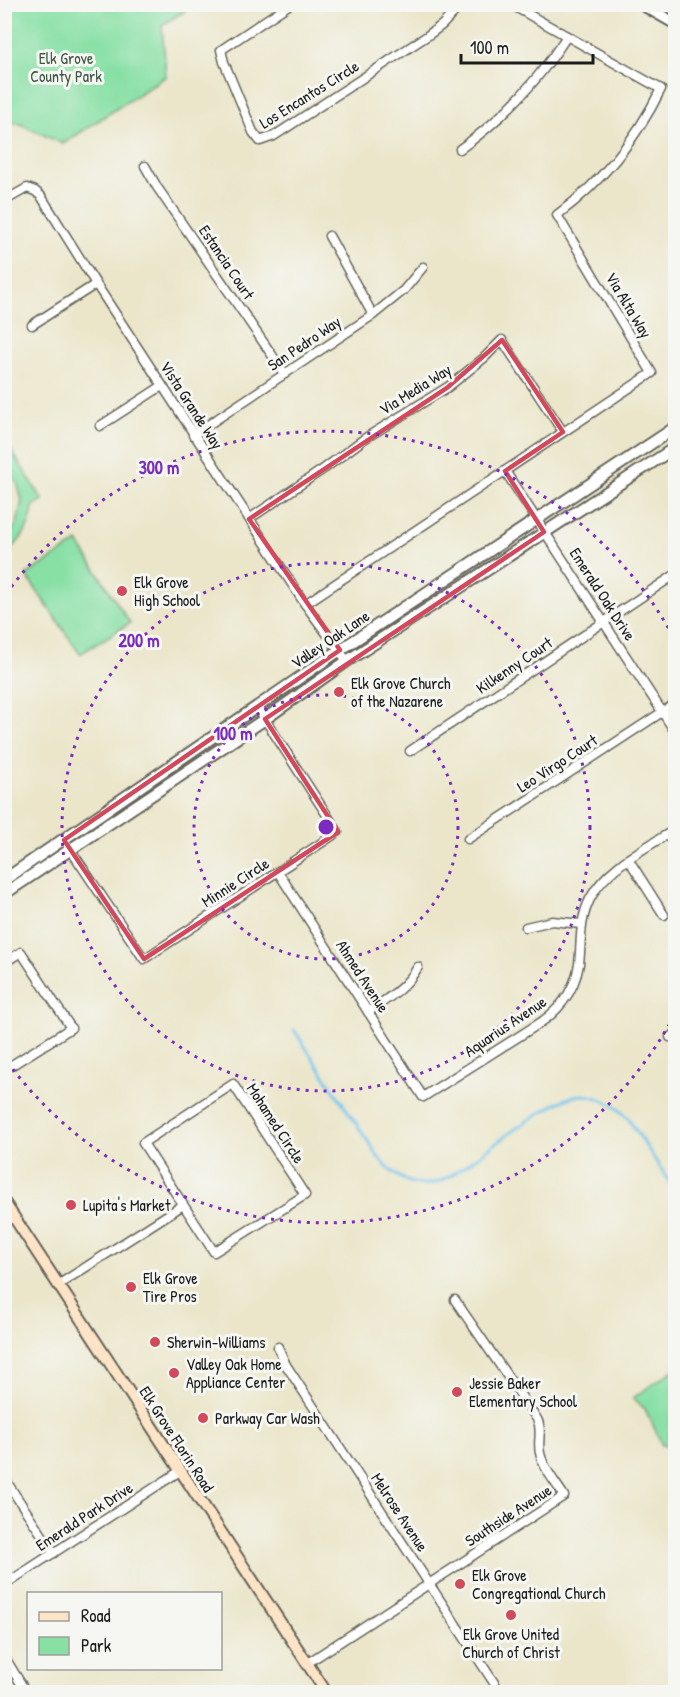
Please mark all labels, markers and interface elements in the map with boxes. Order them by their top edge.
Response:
scale bar [461,27,593,65]
text: 100 m [470,35,509,60]
park label: Elk Grove County Park [30,47,102,87]
street label: Los Encantos Circle [255,54,363,133]
street label: Estancia Court [194,221,260,304]
street label: Via Alta Way [601,268,657,342]
street label: San Pedro Way [263,310,345,376]
street label: Vista Grande Way [155,357,229,453]
street label: Via Media Way [375,358,455,420]
text: 300 m [139,455,179,480]
street label: Emerald Oak Drive [565,543,642,645]
place label: Elk Grove High School [134,571,201,611]
marker: Elk Grove High School [115,584,129,598]
street label: Valley Oak Lane [286,604,374,673]
text: 200 m [119,628,159,653]
street label: Kilkenny Court [472,631,557,699]
place label: Elk Grove Church of the Nazarene [351,672,451,712]
marker: Elk Grove Church of the Nazarene [332,685,346,699]
text: 100 m [213,721,253,746]
street label: Leo Virgo Court [513,729,602,797]
centre of rings [316,817,336,837]
street label: Minnie Circle [197,852,274,912]
street label: Ahmed Avenue [331,936,395,1017]
street label: Aquarius Avenue [460,990,551,1062]
street label: Mohamed Circle [242,1079,310,1168]
place label: Lupita's Market [83,1194,171,1216]
marker: Lupita's Market [64,1198,78,1212]
place label: Elk Grove Tire Pros [143,1267,198,1307]
marker: Elk Grove Tire Pros [124,1280,138,1294]
place label: Sherwin-Williams [167,1331,266,1353]
marker: Sherwin-Williams [148,1335,162,1349]
place label: Valley Oak Home Appliance Center [186,1353,286,1393]
marker: Valley Oak Home Appliance Center [167,1366,181,1380]
place label: Jessie Baker Elementary School [469,1372,578,1412]
street label: Elk Grove Florin Road [135,1382,219,1496]
marker: Jessie Baker Elementary School [450,1385,464,1399]
place label: Parkway Car Wash [215,1407,320,1429]
marker: Parkway Car Wash [196,1411,210,1425]
street label: Melrose Avenue [366,1468,434,1556]
street label: Emerald Park Drive [31,1476,137,1556]
street label: Southside Avenue [460,1478,556,1551]
place label: Elk Grove Congregational Church [472,1564,606,1604]
marker: Elk Grove Congregational Church [453,1577,467,1591]
legend [27,1592,222,1670]
text: Road [81,1603,111,1628]
marker: Elk Grove United Church of Christ [504,1608,518,1622]
place label: Elk Grove United Church of Christ [462,1623,560,1663]
text: Park [81,1633,112,1658]

